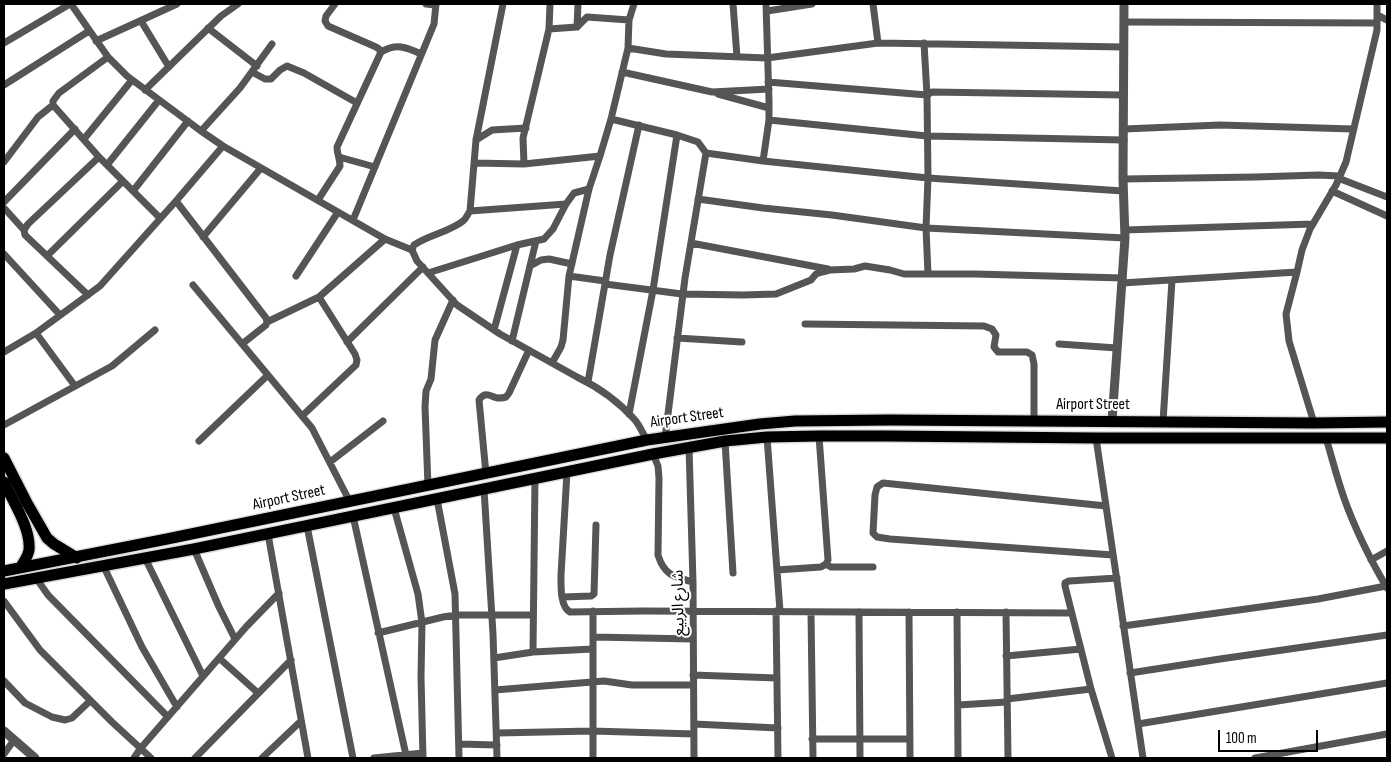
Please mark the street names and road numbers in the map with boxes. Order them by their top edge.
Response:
street label: Airport Street [1056,395,1130,415]
street label: Airport Street [649,403,725,433]
street label: Airport Street [251,481,327,515]
street label: شارع الربيع [669,570,689,636]

